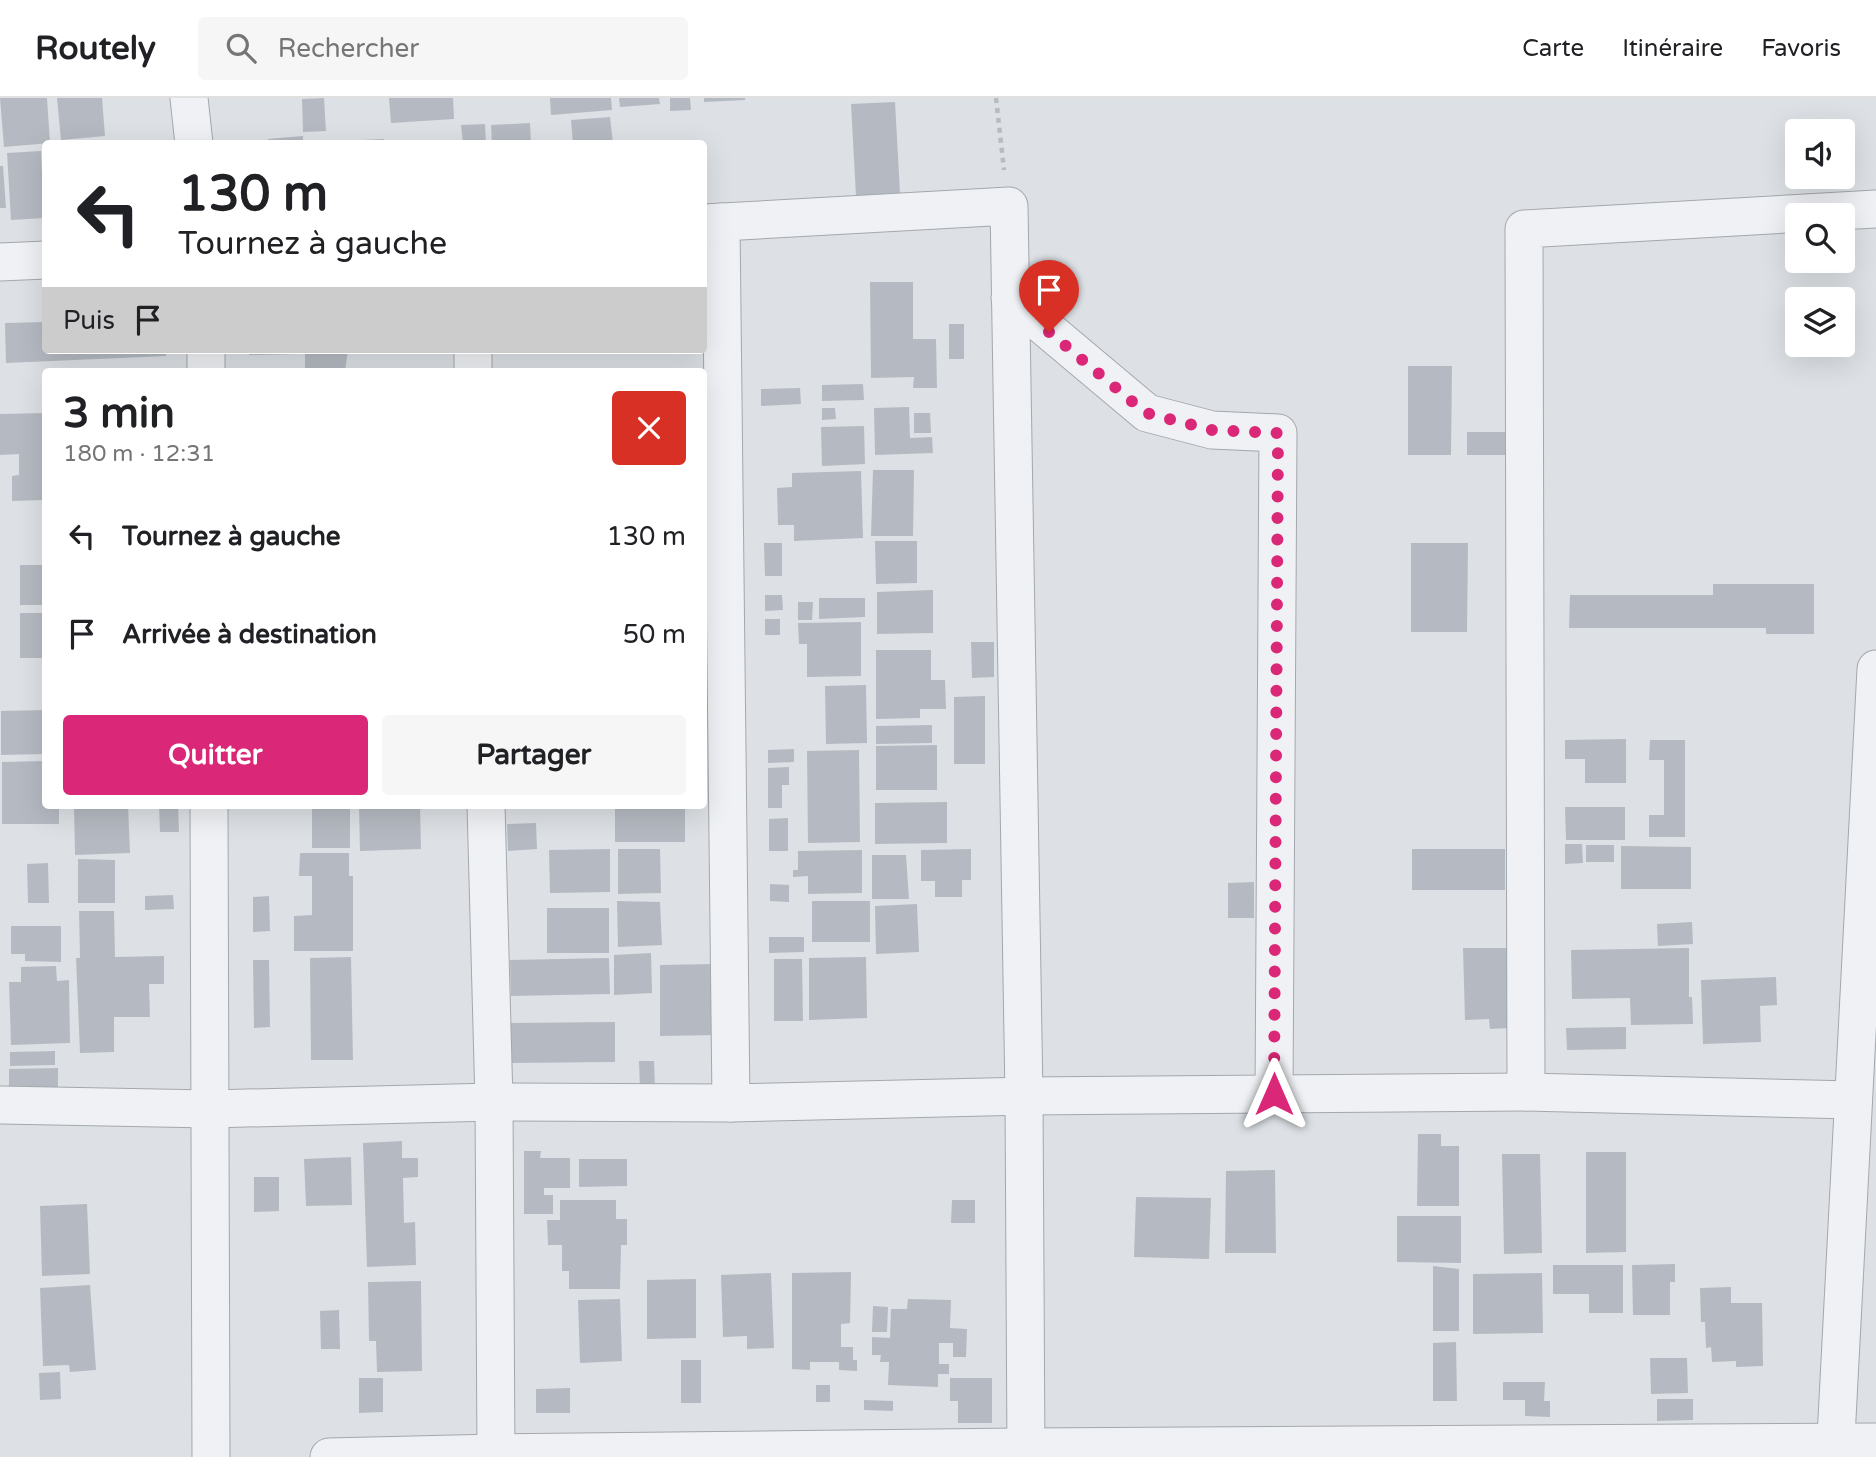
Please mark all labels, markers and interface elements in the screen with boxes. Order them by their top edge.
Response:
search box [198,17,688,80]
text: Routely [35,29,156,68]
icon: search [222,29,260,67]
text: Rechercher [278,33,419,64]
text: Carte [1522,34,1584,63]
text: Itinéraire [1622,34,1723,63]
text: Favoris [1761,34,1841,63]
map controls [1785,119,1855,357]
button: sound [1785,119,1855,189]
text: 130 m [178,165,328,224]
icon: left [63,168,154,259]
button: search [1785,203,1855,273]
text: Tournez à gauche [178,225,447,263]
pin [1019,260,1079,332]
icon: arrive [1030,271,1068,309]
button: layers [1785,287,1855,357]
icon: arrive [129,301,167,339]
text: Puis [63,305,115,336]
text: 3 min [63,388,175,439]
button: close [612,391,686,465]
text: 180 m · 12:31 [63,440,215,468]
icon: left [63,517,101,555]
text: Tournez à gauche [122,521,341,552]
text: 130 m [606,521,686,552]
icon: arrive [63,615,101,653]
text: Arrivée à destination [122,619,377,650]
text: 50 m [623,619,686,650]
button: Quitter [63,715,368,795]
button: Partager [382,715,686,795]
position arrow [1237,1057,1311,1131]

